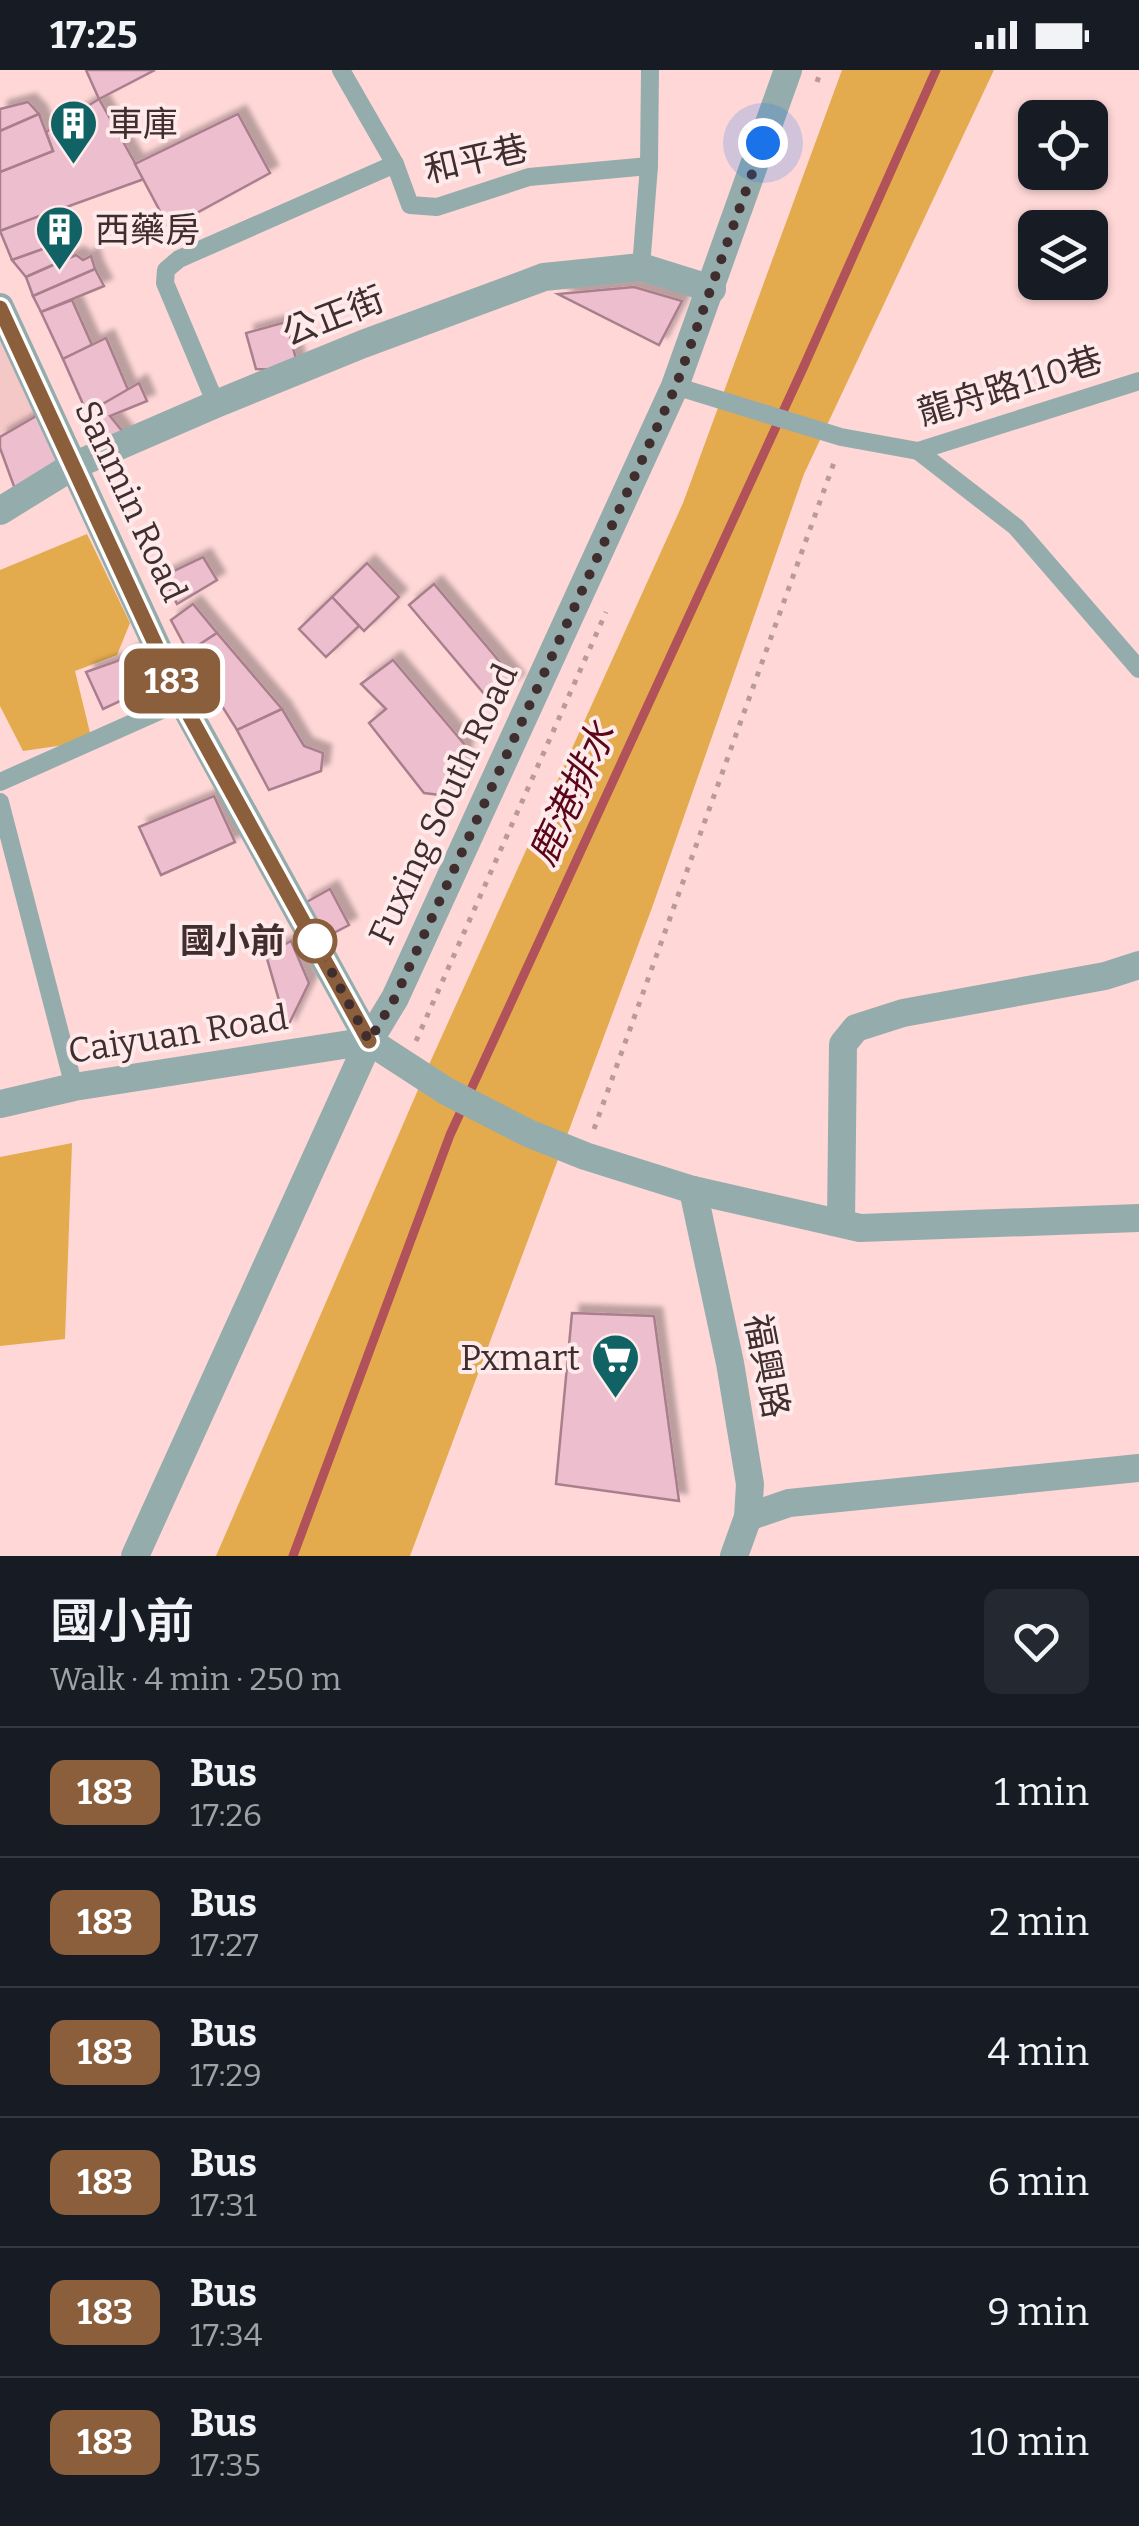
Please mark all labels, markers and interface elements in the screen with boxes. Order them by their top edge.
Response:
text: 17:25 [50,12,138,58]
building icon: 車庫 [47,98,99,166]
map controls [1018,100,1108,300]
button: locate [1018,100,1108,190]
place label: 車庫 [108,103,178,145]
your location [738,118,788,168]
street label: 和平巷 [420,127,532,191]
building icon: 西藥房 [34,204,86,272]
place label: 西藥房 [95,209,200,251]
button: layers [1018,210,1108,300]
street label: 公正街 [276,278,390,354]
street label: 龍舟路110巷 [913,338,1107,434]
street label: Sanmin Road [66,394,196,608]
line badge: 183 [114,648,230,714]
street label: Fuxing South Road [360,657,526,951]
text: 183 [144,660,200,702]
water label: 鹿港排水 [519,714,626,873]
place label: 國小前 [180,920,285,962]
marker: 國小前 [294,920,336,962]
street label: Caiyuan Road [65,996,291,1072]
street label: 福興路 [736,1310,798,1422]
supermarket icon: Pxmart [589,1332,641,1400]
place label: Pxmart [460,1337,580,1379]
button: heart [984,1589,1089,1694]
text: 國小前 [50,1593,194,1651]
text: Walk · 4 min · 250 m [50,1660,341,1698]
text: Bus [190,1750,257,1796]
text: 1 min [994,1769,1089,1815]
text: 183 [77,1771,133,1813]
text: 17:26 [190,1796,262,1834]
text: Bus [190,1880,257,1926]
text: 2 min [989,1899,1089,1945]
text: 183 [77,1901,133,1943]
text: 17:27 [190,1926,259,1964]
text: Bus [190,2010,257,2056]
text: 4 min [988,2029,1089,2075]
text: 183 [77,2031,133,2073]
text: 17:29 [190,2056,262,2094]
text: Bus [190,2140,257,2186]
text: 6 min [987,2159,1089,2205]
text: 183 [77,2161,133,2203]
text: 17:31 [190,2186,257,2224]
text: Bus [190,2270,257,2316]
text: 9 min [988,2289,1089,2335]
text: 183 [77,2291,133,2333]
text: 17:34 [190,2316,262,2354]
text: Bus [190,2400,257,2446]
text: 10 min [970,2419,1089,2465]
text: 183 [77,2421,133,2463]
text: 17:35 [190,2446,261,2484]

